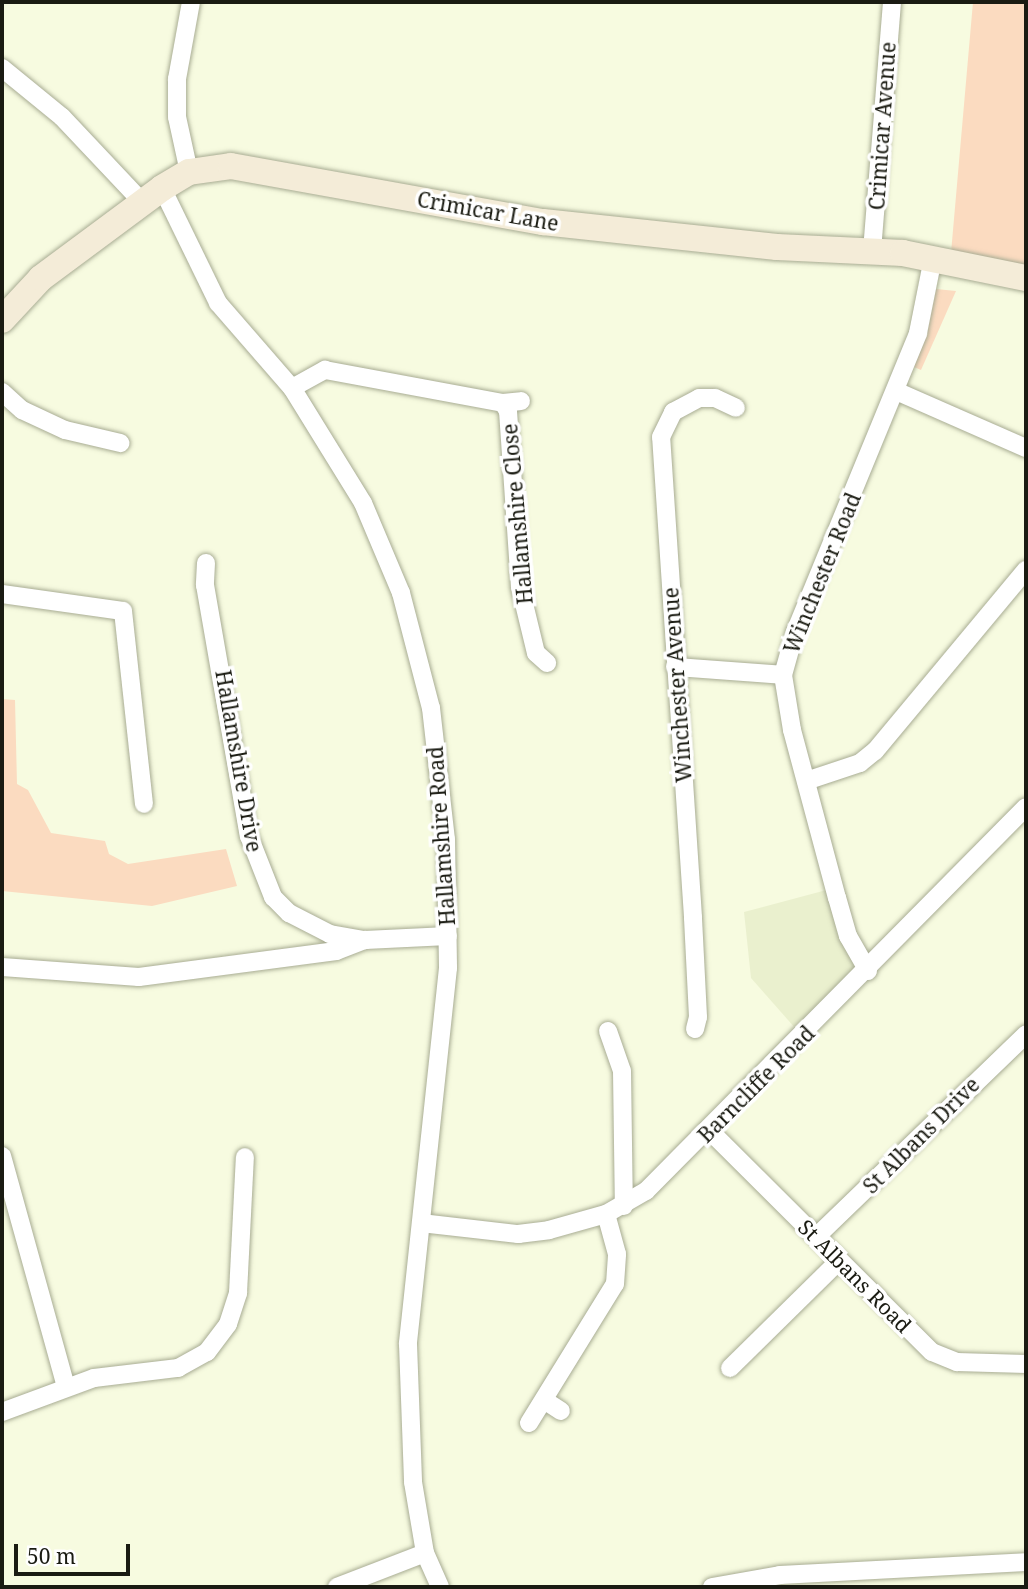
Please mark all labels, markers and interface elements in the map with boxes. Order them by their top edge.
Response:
street label: Crimicar Avenue [864,41,900,211]
street label: Crimicar Lane [415,186,561,236]
street label: Hallamshire Close [497,422,537,606]
street label: Winchester Road [778,489,866,657]
street label: Winchester Avenue [658,587,696,783]
street label: Hallamshire Drive [211,668,267,854]
street label: Hallamshire Road [422,745,460,927]
street label: Barncliffe Road [692,1020,820,1148]
street label: St Albans Drive [858,1072,984,1198]
street label: St Albans Road [793,1214,917,1338]
scale bar [18,1530,133,1574]
text: 50 m [27,1542,76,1570]

